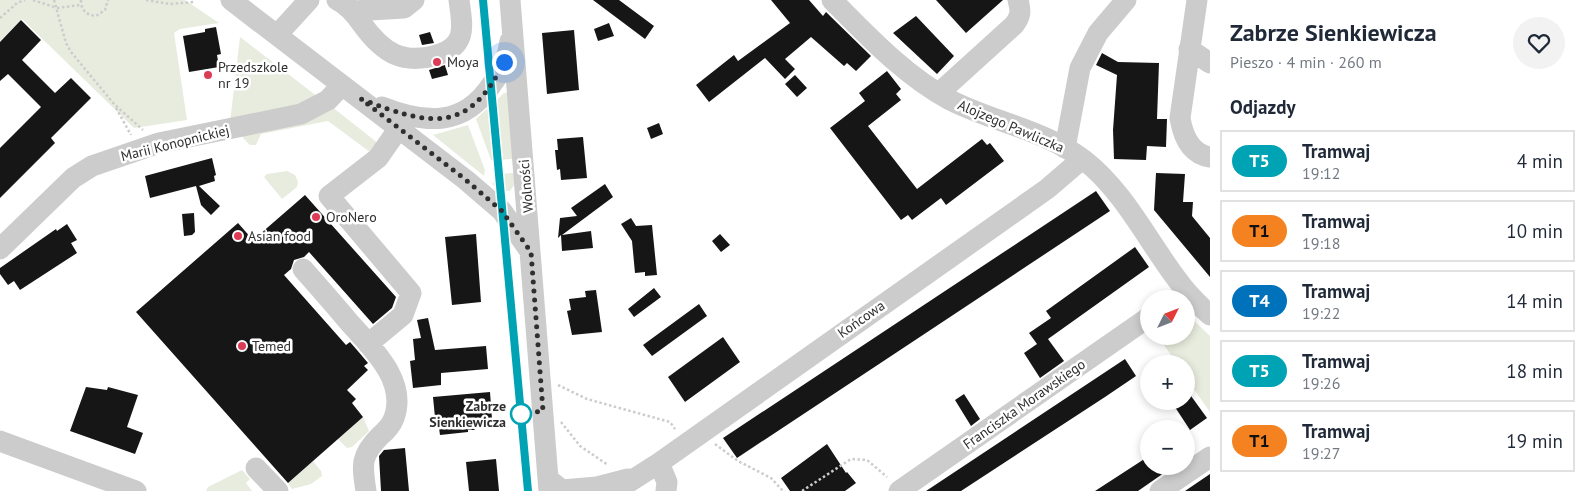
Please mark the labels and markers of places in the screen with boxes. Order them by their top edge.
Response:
place label: Moya [447,53,479,71]
marker: Moya [431,56,443,68]
place label: Przedszkole nr 19 [218,58,288,92]
marker: Przedszkole nr 19 [202,69,214,81]
place label: OroNero [326,208,377,226]
marker: OroNero [310,211,322,223]
place label: Asian food [248,227,311,245]
marker: Asian food [232,230,244,242]
place label: Temed [252,337,291,355]
marker: Temed [236,340,248,352]
place label: Zabrze Sienkiewicza [429,397,506,431]
marker: Zabrze Sienkiewicza [510,403,532,425]

